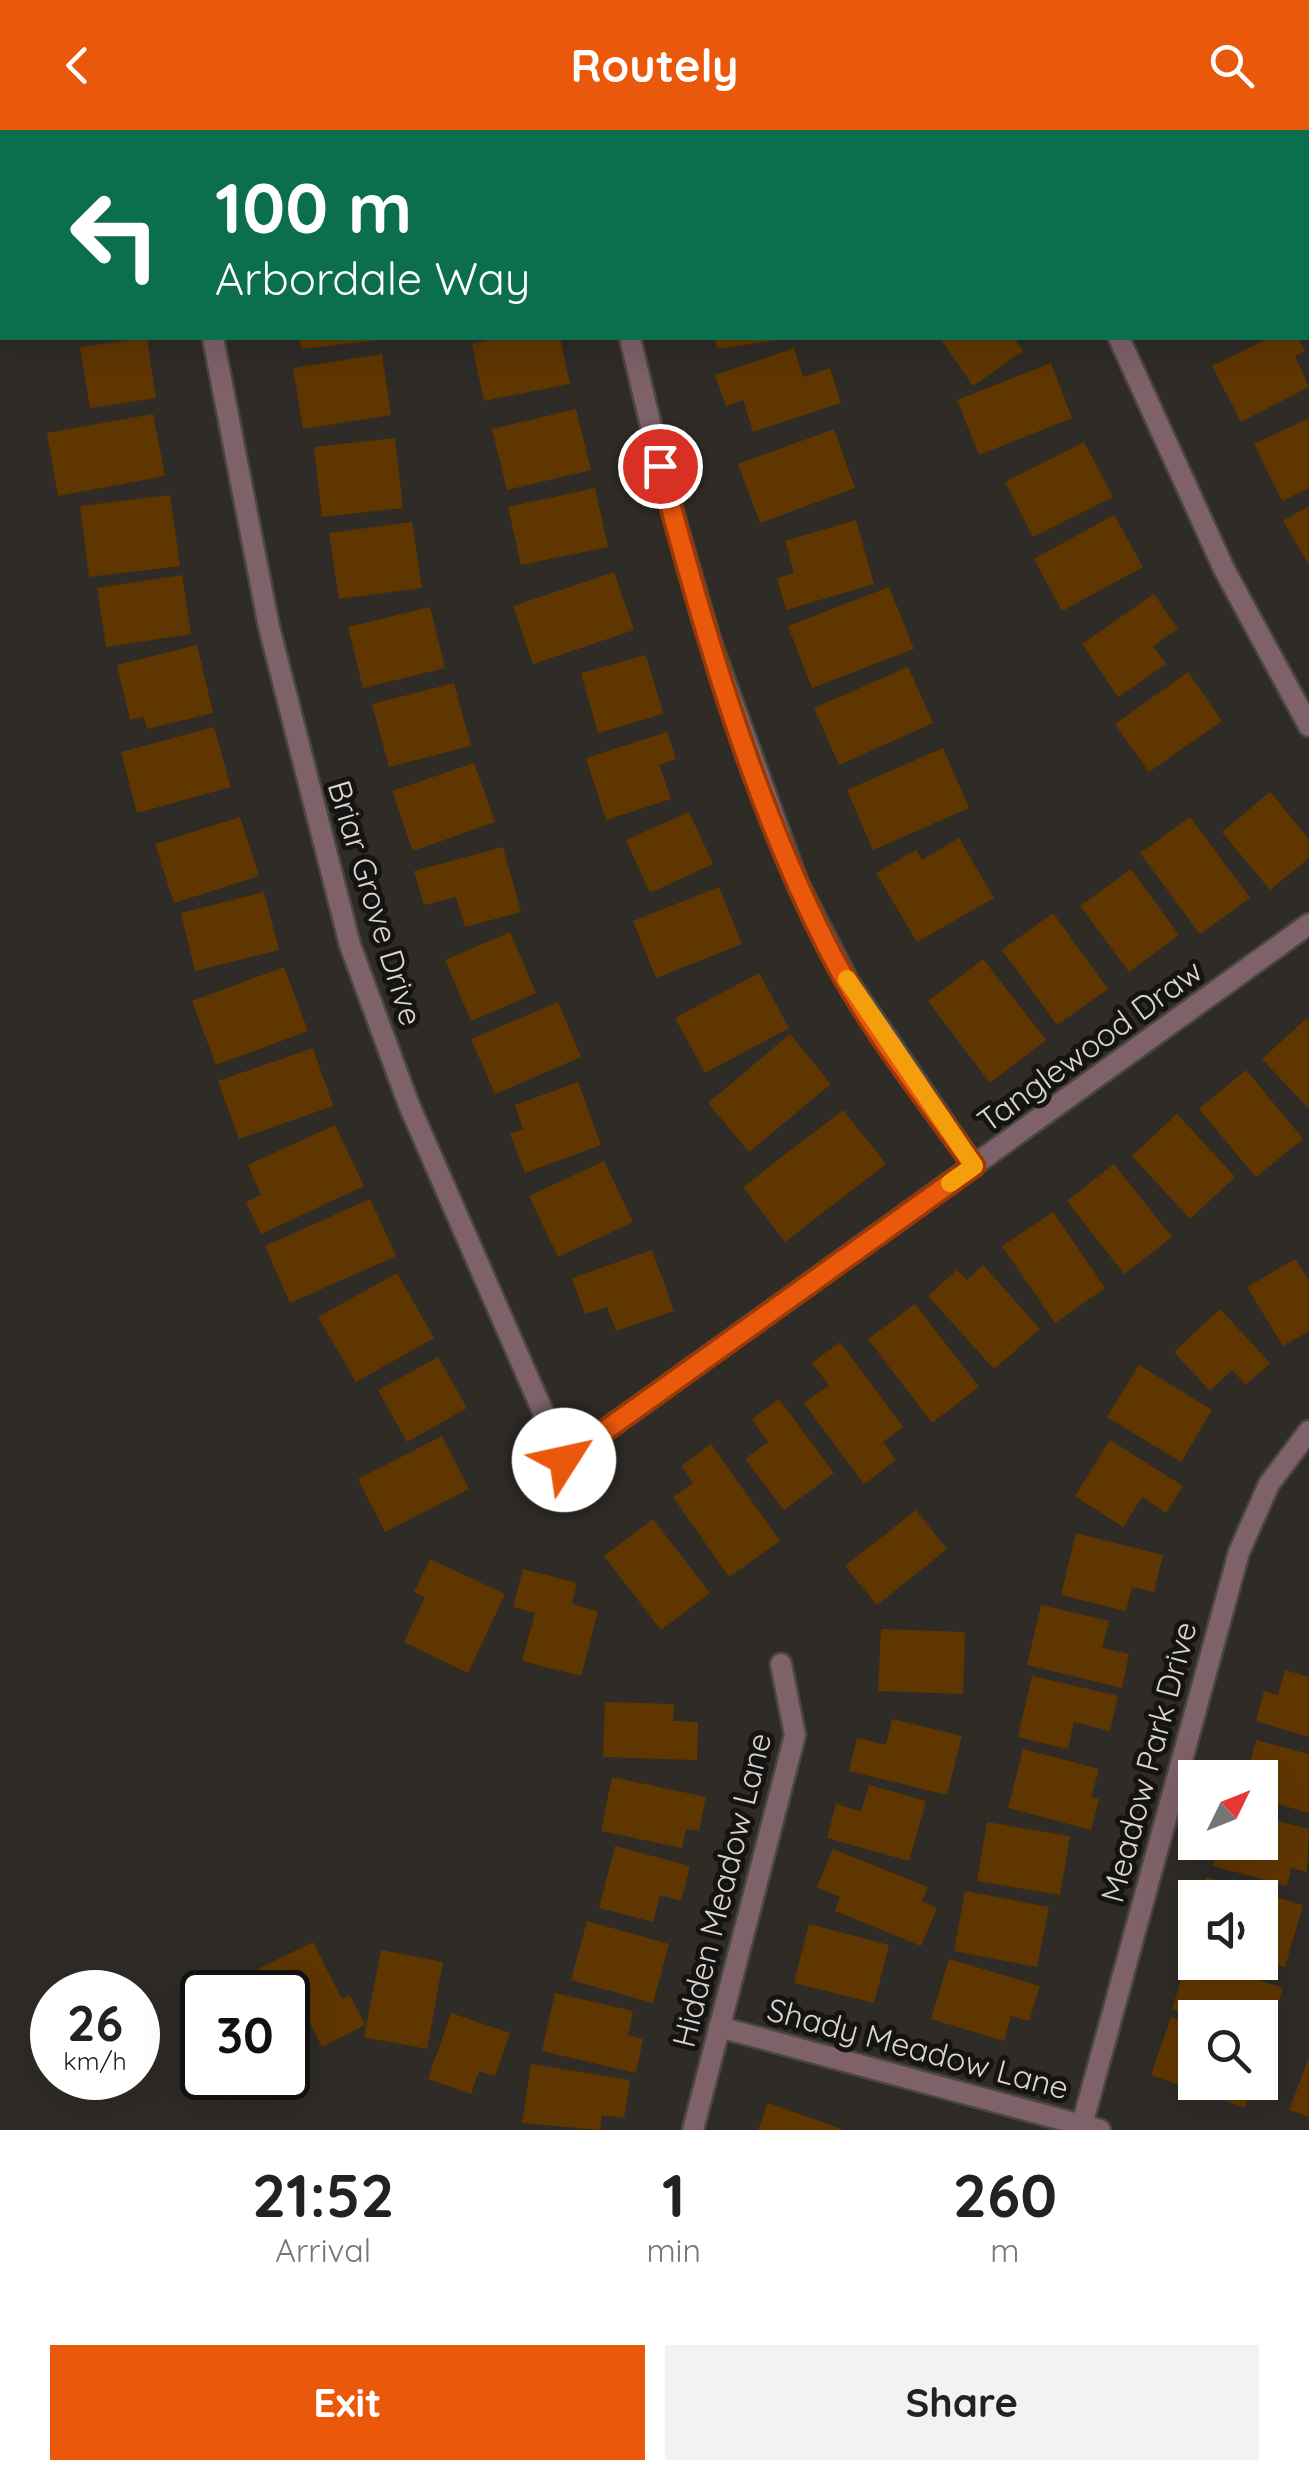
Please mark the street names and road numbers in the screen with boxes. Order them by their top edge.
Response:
street label: Briar Grove Drive [320,775,432,1030]
street label: Tanglewood Draw [969,950,1210,1140]
street label: Meadow Park Drive [1091,1617,1205,1907]
street label: Hidden Meadow Lane [663,1728,779,2051]
street label: Shady Meadow Lane [763,1989,1073,2108]

